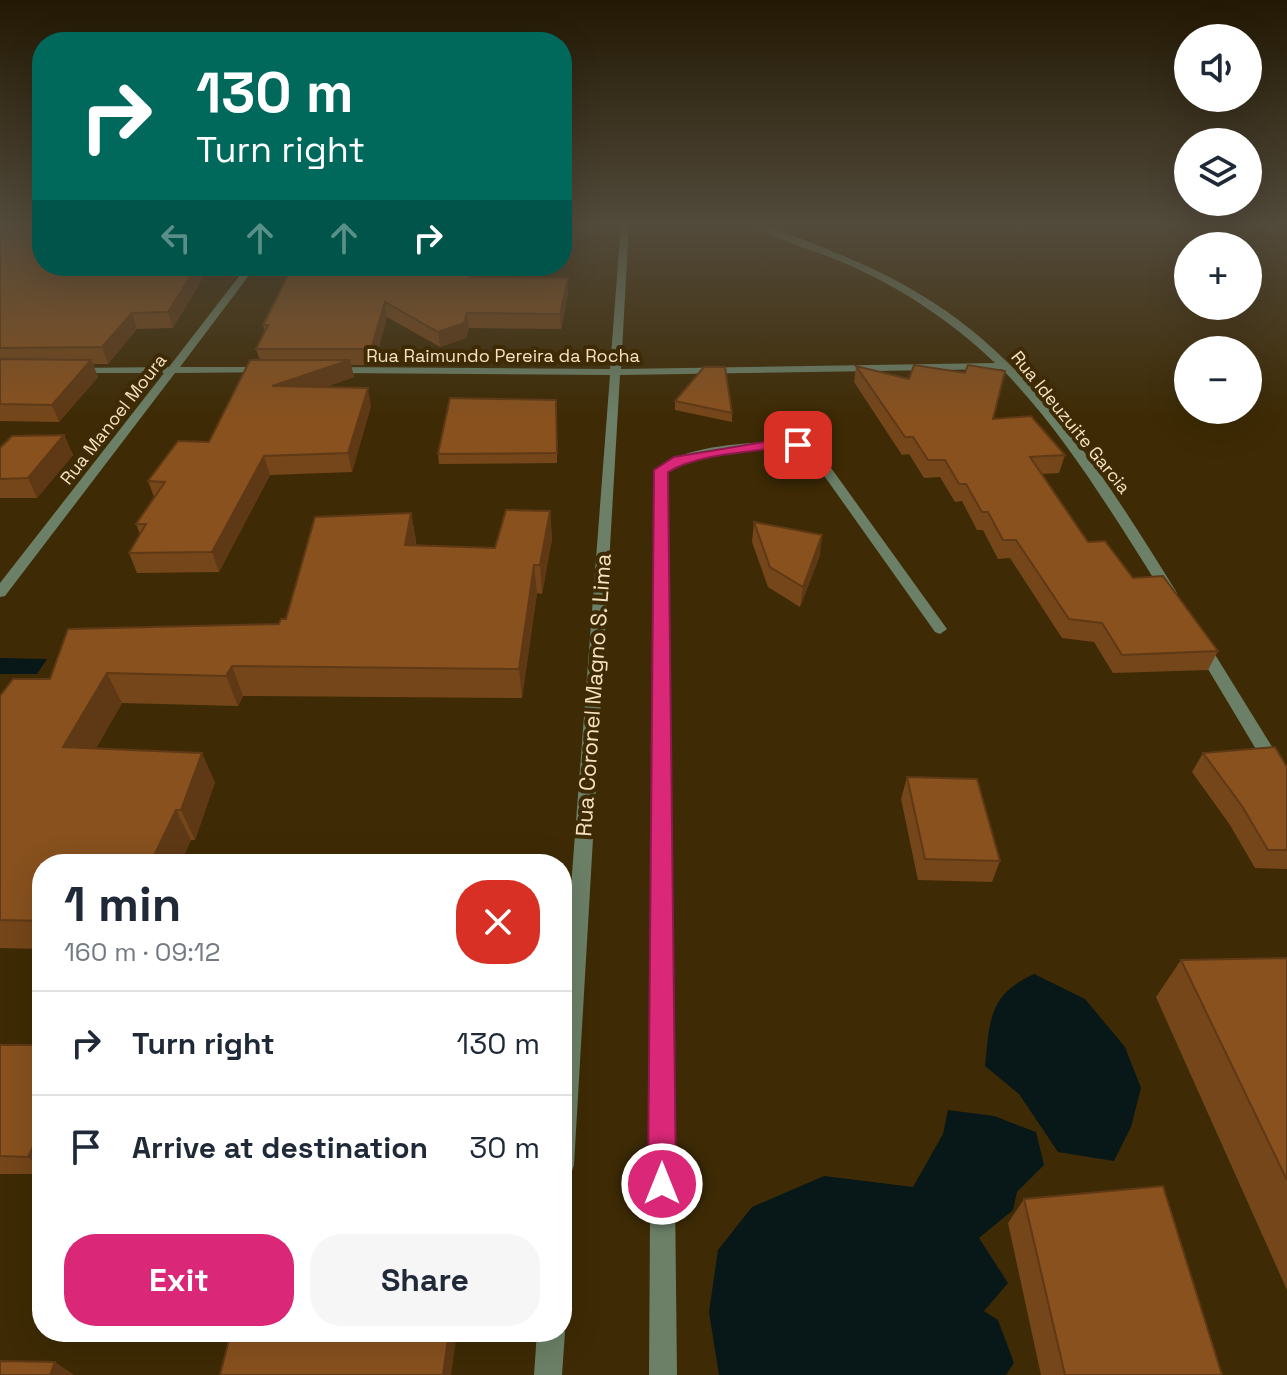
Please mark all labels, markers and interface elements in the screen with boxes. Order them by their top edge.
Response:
map controls [1174,24,1262,424]
button: sound [1174,24,1262,112]
text: 130 m [196,57,354,128]
icon: right [64,64,168,168]
text: Turn right [196,127,365,173]
button: layers [1174,128,1262,216]
icon: left [154,216,198,260]
icon: ahead [238,216,282,260]
icon: ahead [322,216,366,260]
icon: right [406,216,450,260]
button: + [1174,232,1262,320]
button: − [1174,336,1262,424]
street label: Rua Raimundo Pereira da Rocha [366,344,640,367]
street label: Rua Ideuzuite Garcia [1006,346,1136,498]
street label: Rua Manoel Moura [55,349,171,489]
pin [764,411,832,479]
icon: arrive [776,423,820,467]
street label: Rua Coronel Magno S. Lima [569,552,617,837]
text: 1 min [64,874,181,935]
button: close [456,880,540,964]
text: 160 m · 09:12 [64,935,220,969]
icon: right [64,1021,108,1065]
text: Turn right [132,1024,275,1063]
text: 130 m [457,1024,540,1063]
icon: arrive [64,1125,108,1169]
text: Arrive at destination [132,1128,428,1167]
text: 30 m [469,1128,540,1167]
position arrow [620,1142,704,1226]
button: Exit [64,1234,294,1326]
button: Share [310,1234,540,1326]

